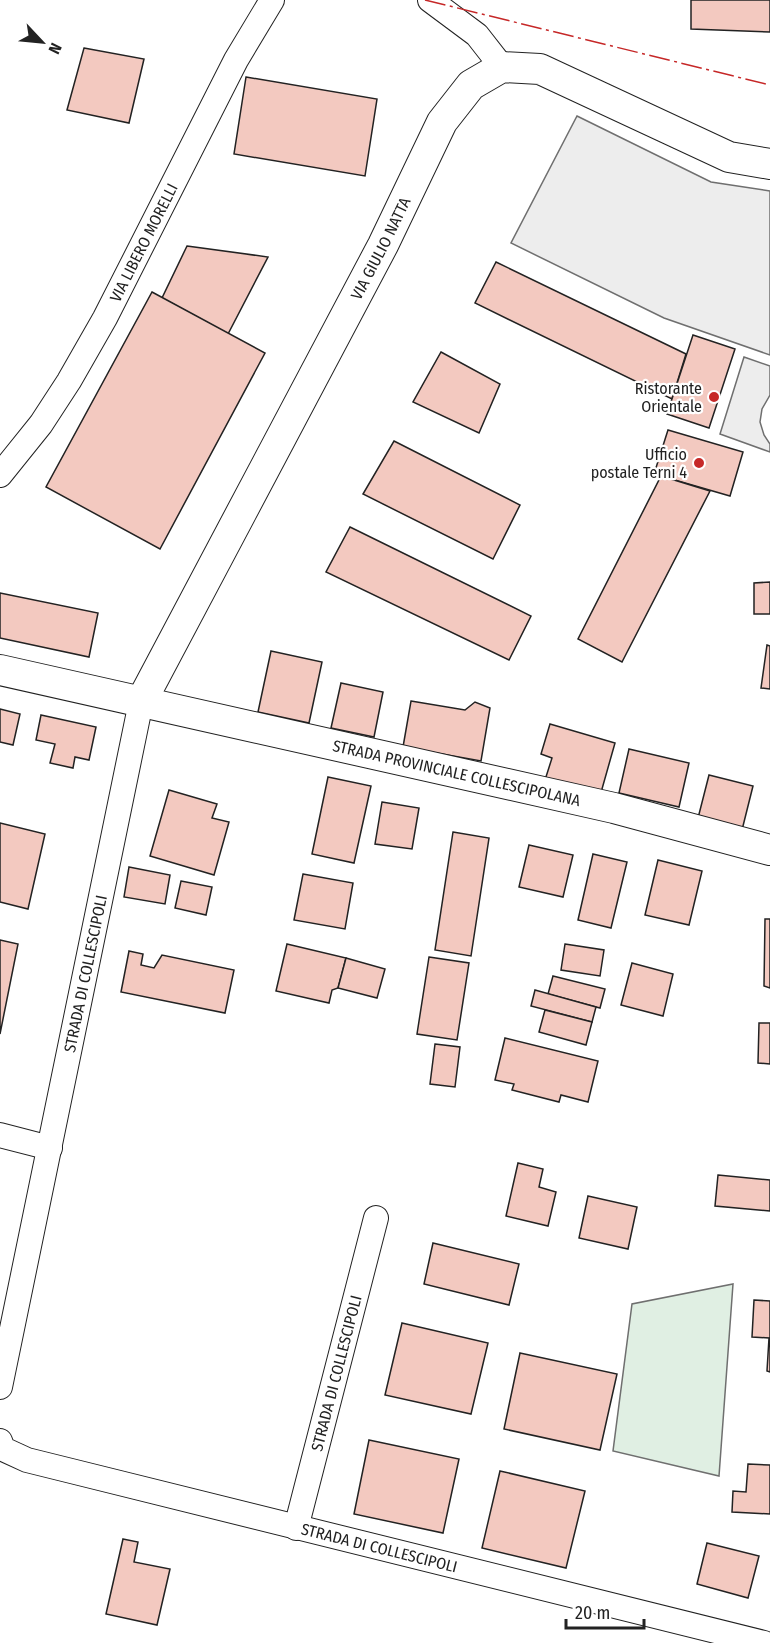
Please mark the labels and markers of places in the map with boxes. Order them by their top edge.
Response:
place label: Ristorante Orientale [635,379,702,416]
marker: Ristorante Orientale [707,390,721,404]
place label: Ufficio postale Terni 4 [591,445,687,482]
marker: Ufficio postale Terni 4 [692,456,706,470]

